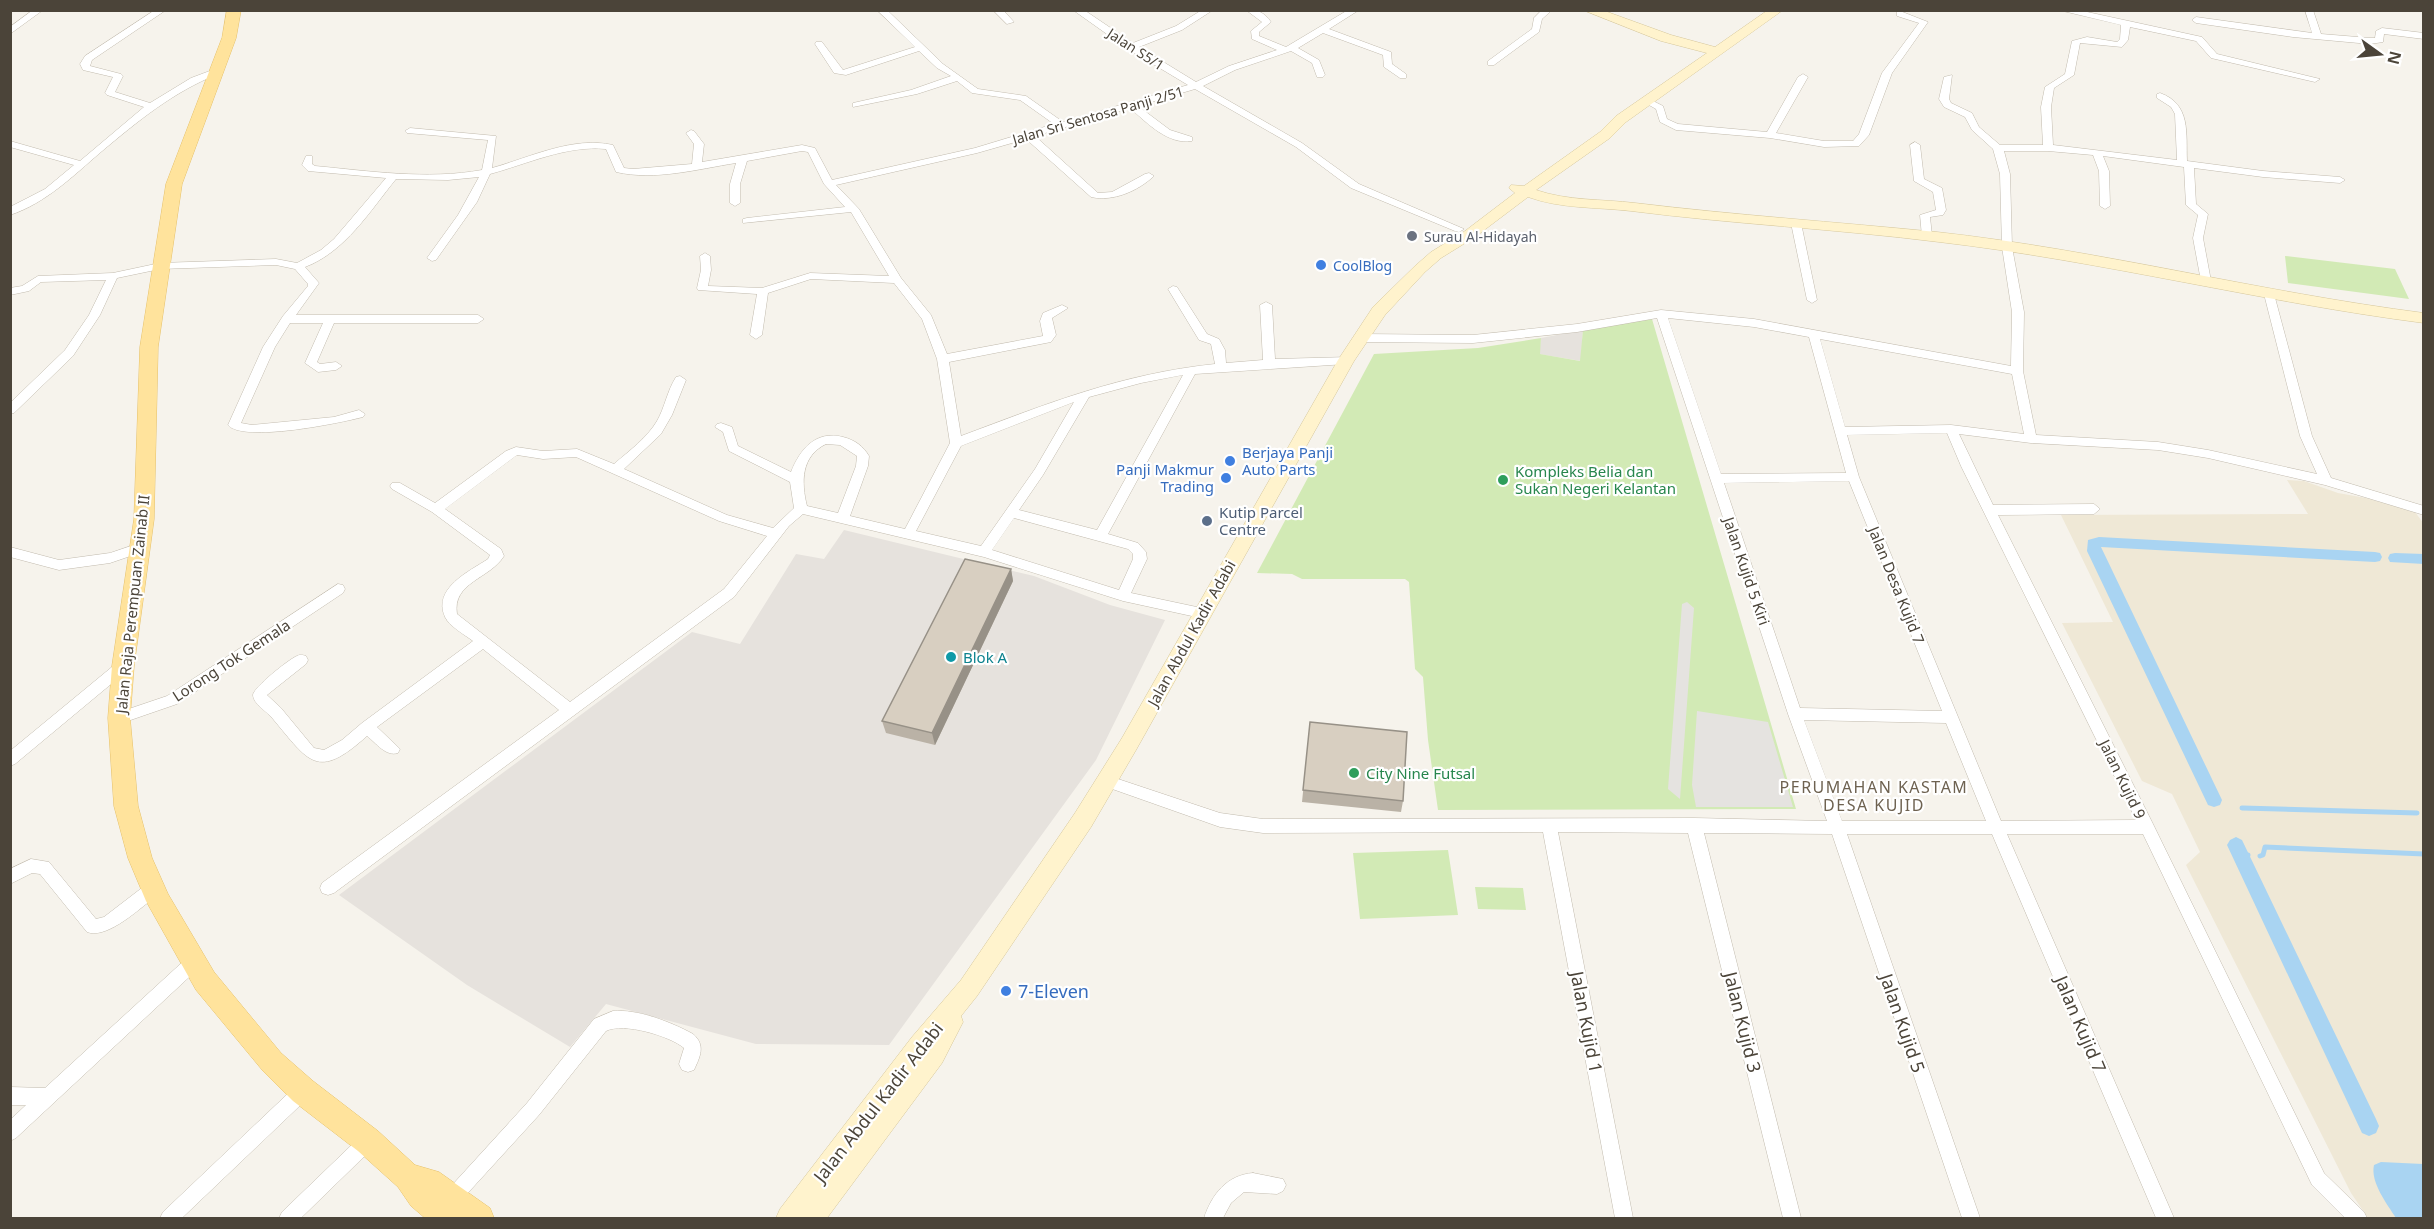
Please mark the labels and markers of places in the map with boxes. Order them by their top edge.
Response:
place label: Surau Al-Hidayah [1424,227,1537,246]
marker: Surau Al-Hidayah [1405,229,1419,243]
place label: CoolBlog [1333,256,1392,275]
marker: CoolBlog [1314,258,1328,272]
place label: Berjaya Panji Auto Parts [1242,442,1333,479]
marker: Berjaya Panji Auto Parts [1223,454,1237,468]
place label: Panji Makmur Trading [1116,459,1214,496]
place label: Kompleks Belia dan Sukan Negeri Kelantan [1515,461,1676,498]
marker: Panji Makmur Trading [1219,471,1233,485]
marker: Kompleks Belia dan Sukan Negeri Kelantan [1496,473,1510,487]
place label: Kutip Parcel Centre [1219,502,1303,539]
marker: Kutip Parcel Centre [1200,514,1214,528]
place label: Blok A [963,647,1008,667]
marker: Blok A [944,650,958,664]
place label: City Nine Futsal [1366,763,1475,783]
marker: City Nine Futsal [1347,766,1361,780]
place label: 7-Eleven [1018,979,1089,1003]
marker: 7-Eleven [999,984,1013,998]

